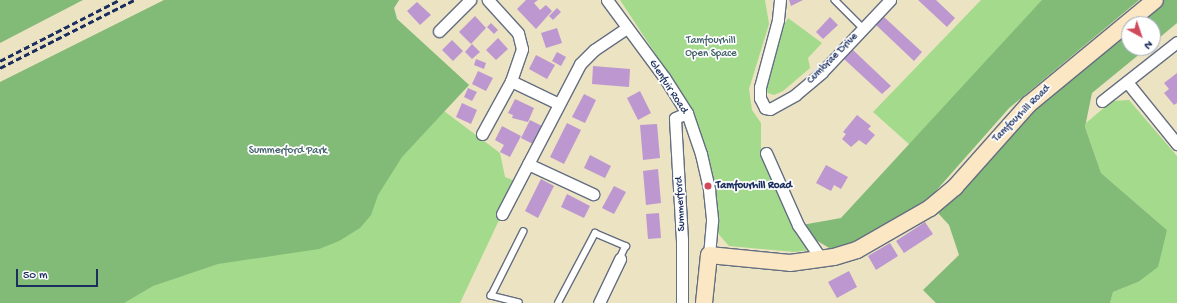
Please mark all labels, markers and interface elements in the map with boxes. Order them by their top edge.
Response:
north arrow [1121,16,1161,56]
street label: Cumbrae Drive [805,31,861,87]
park label: Tamfourhill Open Space [685,35,737,61]
text: N [1141,38,1155,51]
street label: Glenfuir Road [646,58,690,116]
street label: Tamfourhill Road [990,82,1054,146]
park label: Summerford Park [249,144,327,158]
street label: Summerford [673,176,689,232]
place label: Tamfourhill Road [716,179,792,193]
marker: Tamfourhill Road [703,181,713,191]
scale bar [18,261,100,287]
text: 50 m [23,269,48,283]

